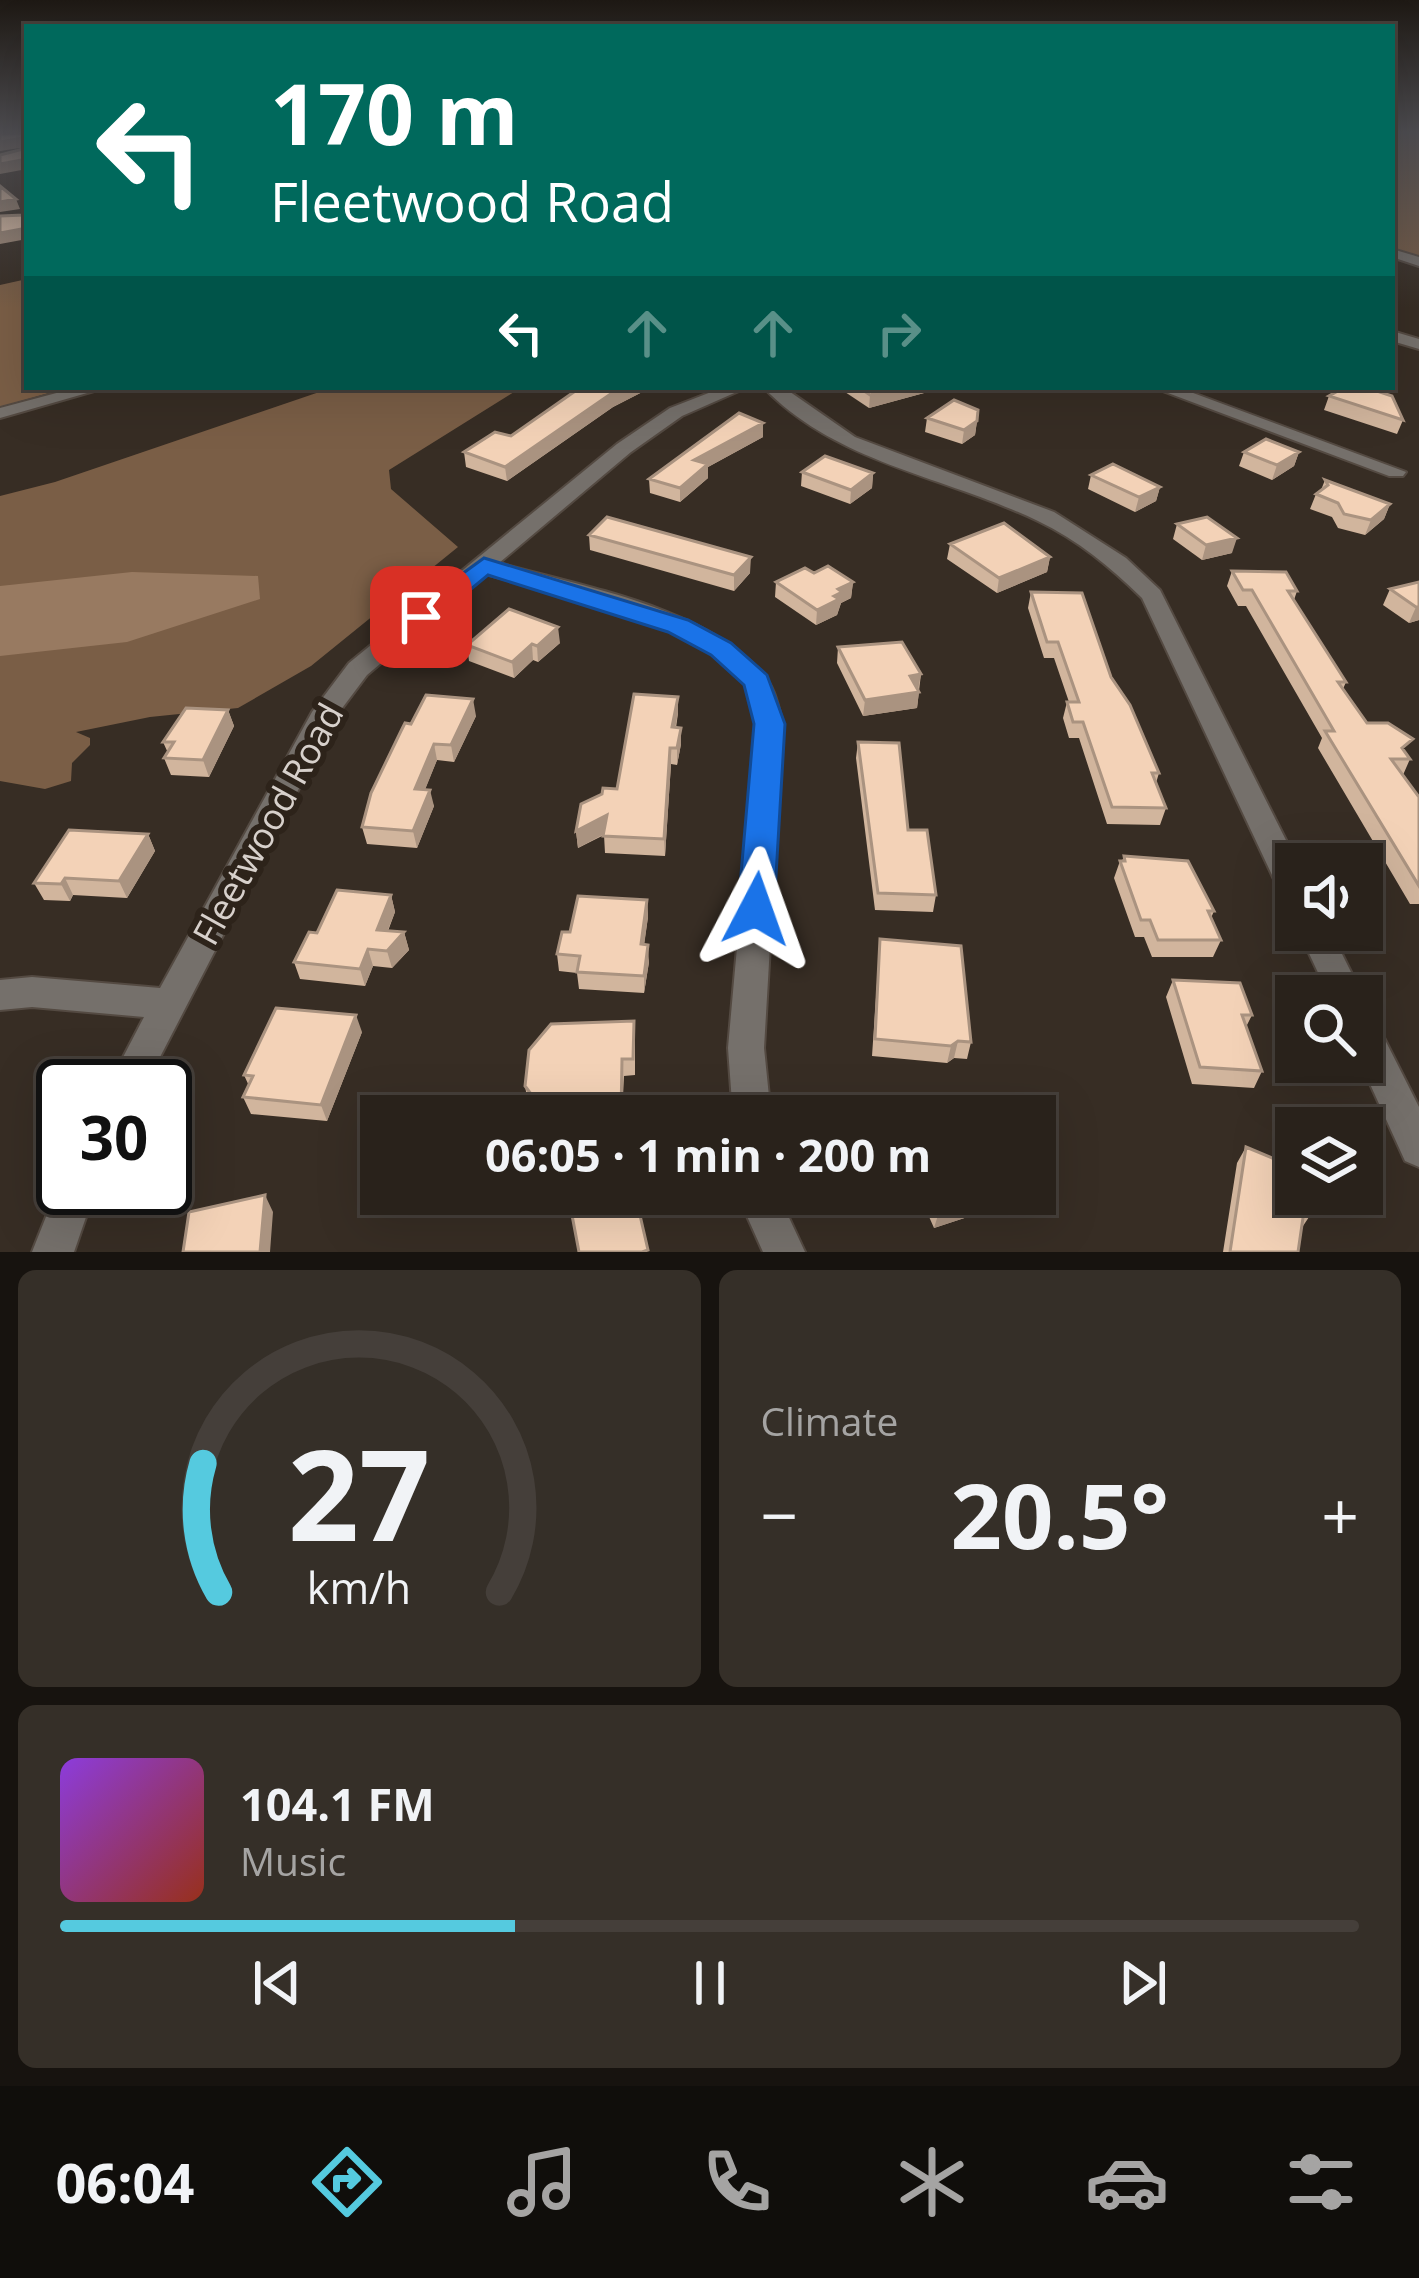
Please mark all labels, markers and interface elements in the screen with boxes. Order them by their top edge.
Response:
text: 170 m [270,55,518,170]
icon: left [72,72,228,228]
text: Fleetwood Road [270,164,674,238]
icon: left [488,300,554,366]
icon: ahead [614,300,680,366]
icon: ahead [740,300,806,366]
icon: right [866,300,932,366]
pin [370,566,472,668]
icon: arrive [388,584,454,650]
street label: Fleetwood Road [181,694,354,953]
map controls [1275,843,1383,1215]
button: sound [1275,843,1383,951]
position arrow [693,846,819,972]
button: search [1275,975,1383,1083]
speed limit sign: 30 [36,1059,192,1215]
button: layers [1275,1107,1383,1215]
text: 06:05 · 1 min · 200 m [485,1124,931,1185]
text: Climate [761,1394,898,1447]
text: 27 [288,1408,431,1578]
text: 20.5° [950,1453,1169,1575]
text: − [761,1469,798,1559]
text: + [1321,1469,1359,1559]
text: km/h [307,1557,411,1616]
text: 104.1 FM [240,1773,435,1834]
text: Music [240,1834,346,1887]
icon: previous [244,1950,310,2016]
icon: pause [677,1950,743,2016]
icon: next [1110,1950,1176,2016]
icon: directions [305,2140,389,2224]
icon: music [500,2140,584,2224]
icon: phone [695,2140,779,2224]
icon: climate [890,2140,974,2224]
icon: car [1085,2140,1169,2224]
icon: filters [1279,2140,1363,2224]
text: 06:04 [55,2145,194,2219]

